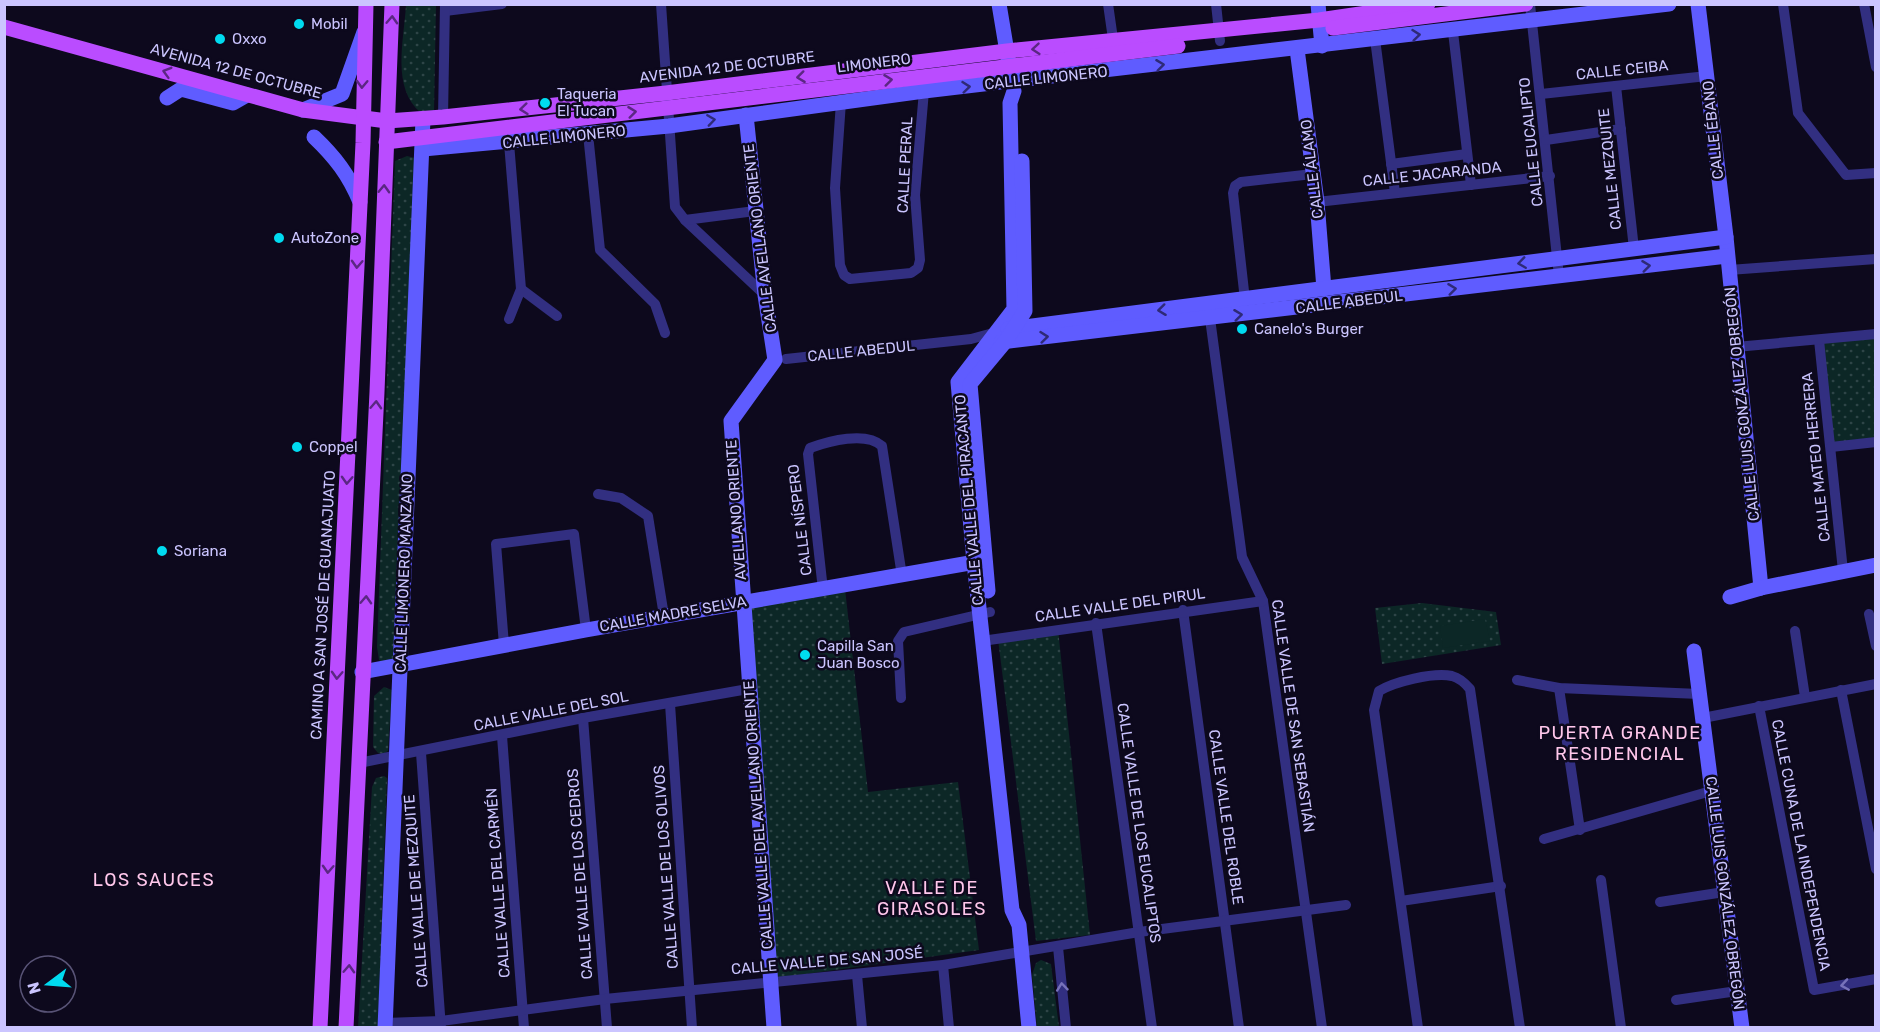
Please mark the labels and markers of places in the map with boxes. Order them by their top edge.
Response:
place label: Mobil [311,15,348,33]
marker: Mobil [292,17,306,31]
place label: Oxxo [232,30,267,48]
marker: Oxxo [213,32,227,46]
place label: Taqueria El Tucan [557,85,617,120]
marker: Taqueria El Tucan [538,96,552,110]
place label: AutoZone [291,229,359,247]
marker: AutoZone [272,231,286,245]
place label: Canelo's Burger [1254,320,1364,338]
marker: Canelo's Burger [1235,322,1249,336]
place label: Coppel [309,438,358,456]
marker: Coppel [290,440,304,454]
place label: Soriana [174,542,227,560]
marker: Soriana [155,544,169,558]
place label: Capilla San Juan Bosco [817,637,900,672]
marker: Capilla San Juan Bosco [798,648,812,662]

